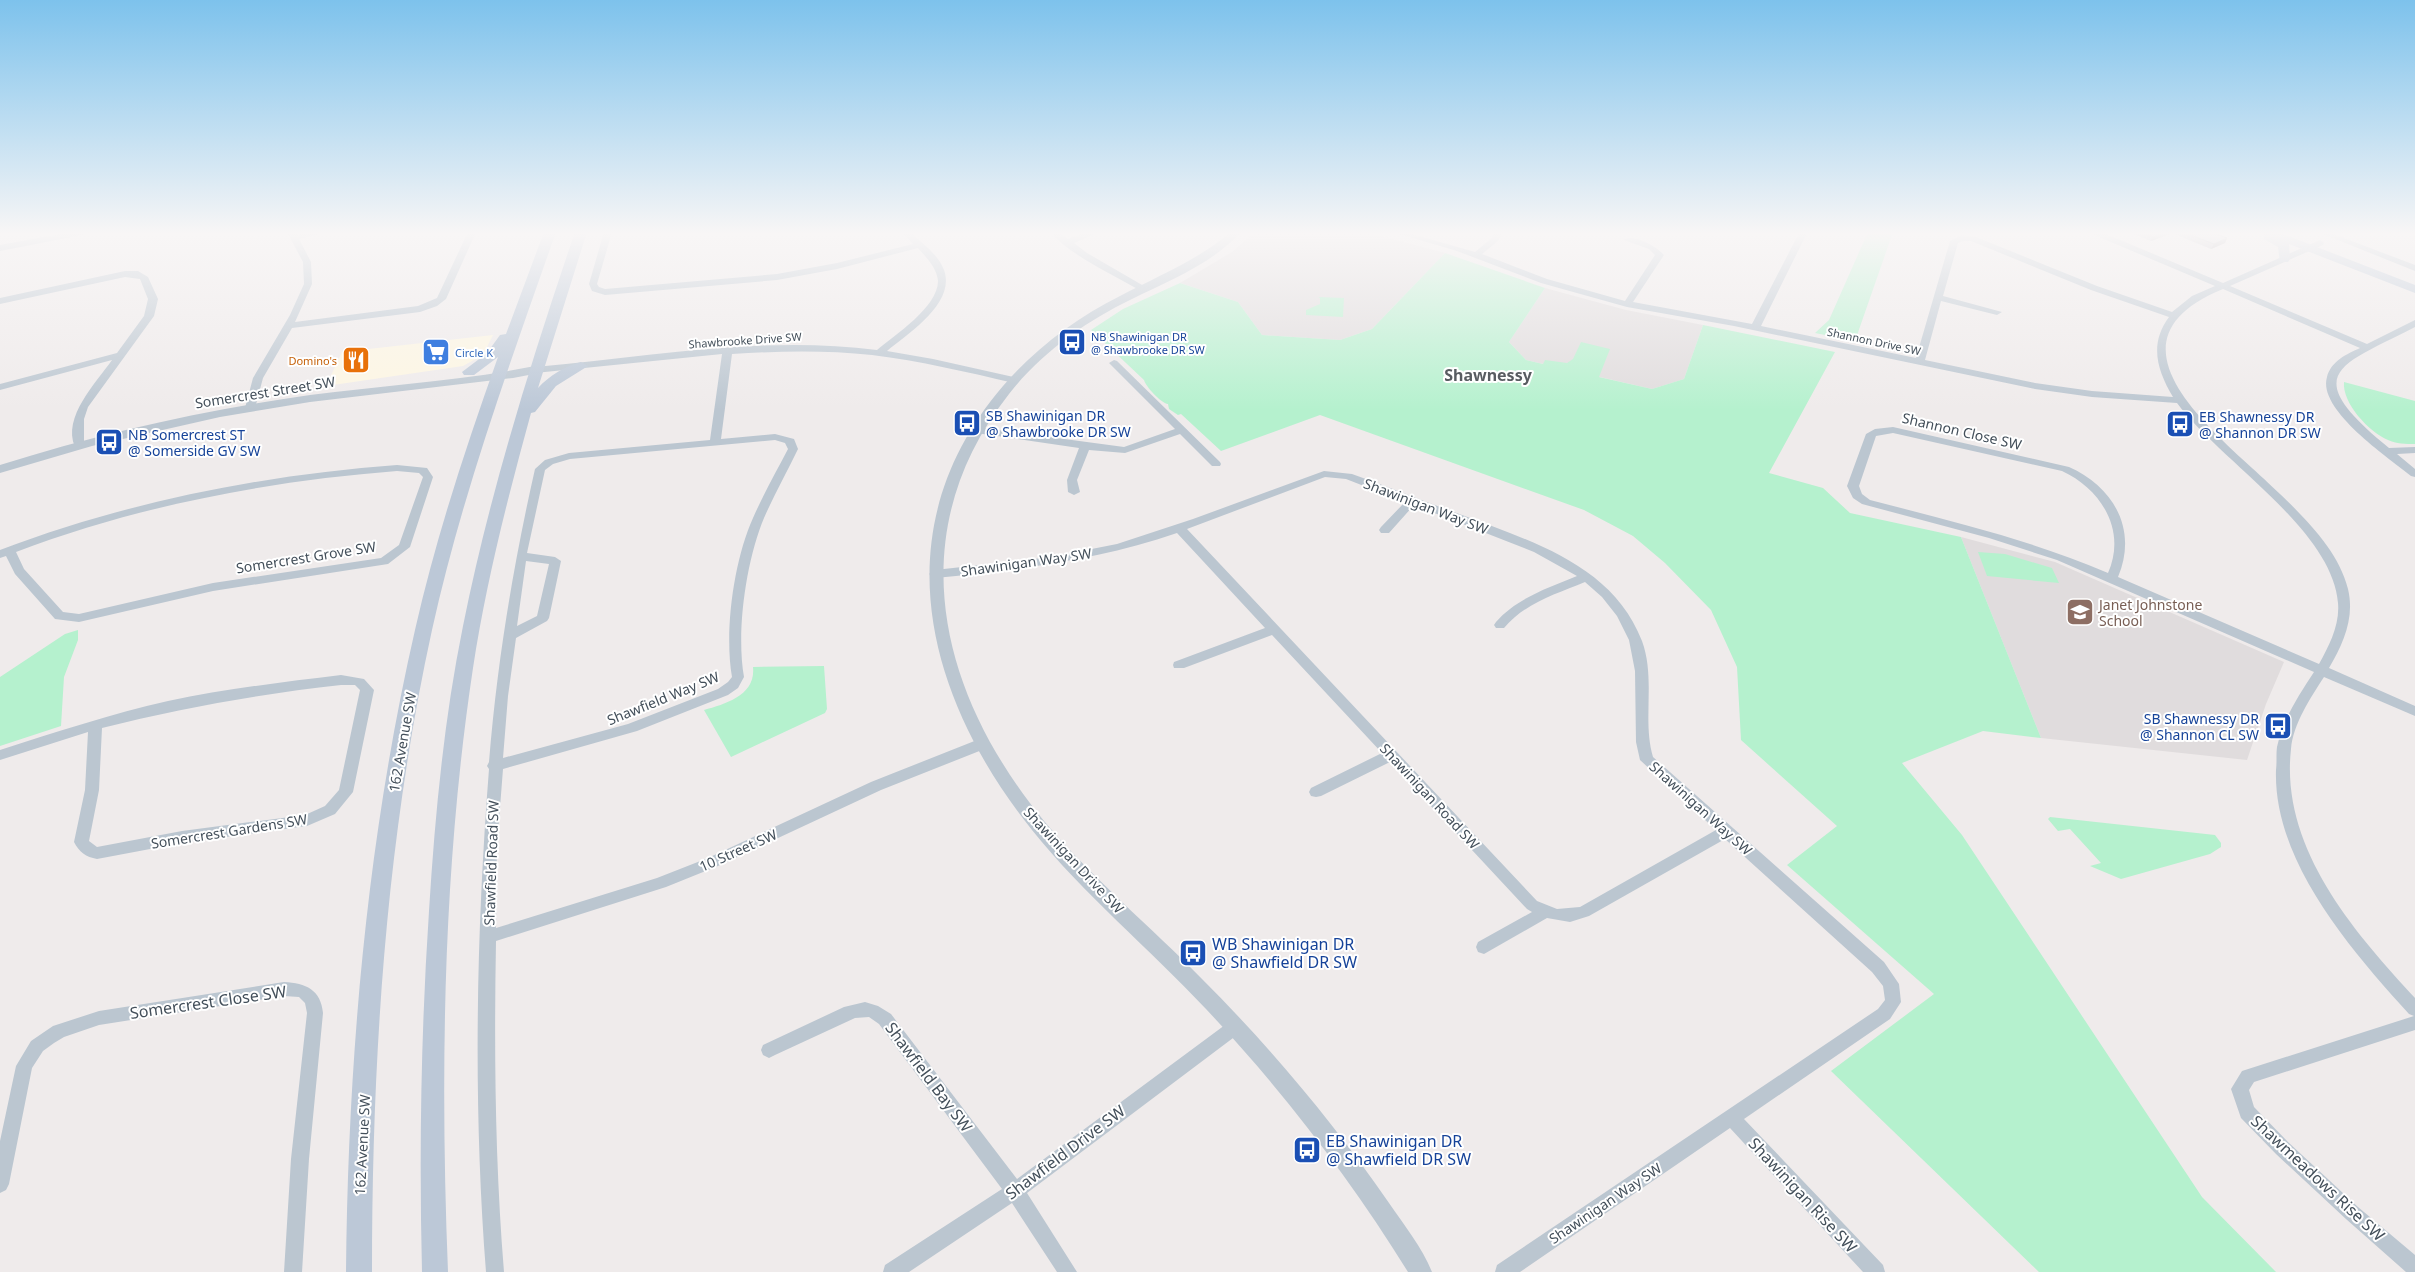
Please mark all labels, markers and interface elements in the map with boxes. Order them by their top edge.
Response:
street label: Shannon Drive SW [1826,324,1923,358]
bus stop icon: NB Shawinigan DR @ Shawbrooke DR SW [1057,327,1087,357]
street label: Shawbrooke Drive SW [688,329,803,351]
place label: NB Shawinigan DR @ Shawbrooke DR SW [1091,329,1206,357]
supermarket icon: Circle K [421,337,451,367]
restaurant icon: Domino's [341,345,371,375]
place label: Circle K [455,345,493,360]
place label: Domino's [288,353,337,368]
district label: Shawnessy [1444,364,1533,386]
street label: Somercrest Street SW [194,372,336,412]
place label: SB Shawinigan DR @ Shawbrooke DR SW [986,406,1131,441]
place label: EB Shawnessy DR @ Shannon DR SW [2199,407,2321,442]
bus stop icon: SB Shawinigan DR @ Shawbrooke DR SW [952,408,982,438]
street label: Shannon Close SW [1900,408,2024,454]
bus stop icon: EB Shawnessy DR @ Shannon DR SW [2165,409,2195,439]
place label: NB Somercrest ST @ Somerside GV SW [128,425,261,460]
bus stop icon: NB Somercrest ST @ Somerside GV SW [94,427,124,457]
street label: Shawinigan Way SW [1361,473,1491,539]
street label: Somercrest Grove SW [235,537,377,577]
street label: Shawinigan Way SW [959,543,1093,581]
place label: Janet Johnstone School [2097,595,2202,630]
school or university icon: Janet Johnstone School [2065,597,2095,627]
street label: Shawfield Way SW [604,667,722,729]
street label: 162 Avenue SW [384,691,420,793]
place label: SB Shawnessy DR @ Shannon CL SW [2140,709,2259,744]
bus stop icon: SB Shawnessy DR @ Shannon CL SW [2263,711,2293,741]
street label: Shawinigan Road SW [1376,739,1484,853]
street label: Shawinigan Way SW [1646,757,1756,859]
street label: Shawfield Road SW [479,800,503,926]
street label: Shawinigan Drive SW [1020,803,1128,917]
street label: Somercrest Gardens SW [150,809,308,853]
street label: 10 Street SW [696,824,780,876]
place label: WB Shawinigan DR @ Shawfield DR SW [1212,933,1357,973]
bus stop icon: WB Shawinigan DR @ Shawfield DR SW [1178,938,1208,968]
street label: Somercrest Close SW [128,980,288,1024]
street label: Shawfield Bay SW [880,1018,978,1137]
street label: 162 Avenue SW [350,1094,374,1196]
street label: Shawfield Drive SW [1001,1100,1129,1204]
street label: Shawmeadows Rise SW [2246,1110,2390,1246]
place label: EB Shawinigan DR @ Shawfield DR SW [1326,1130,1471,1170]
street label: Shawinigan Rise SW [1744,1133,1862,1257]
bus stop icon: EB Shawinigan DR @ Shawfield DR SW [1292,1135,1322,1165]
street label: Shawinigan Way SW [1545,1158,1665,1248]

